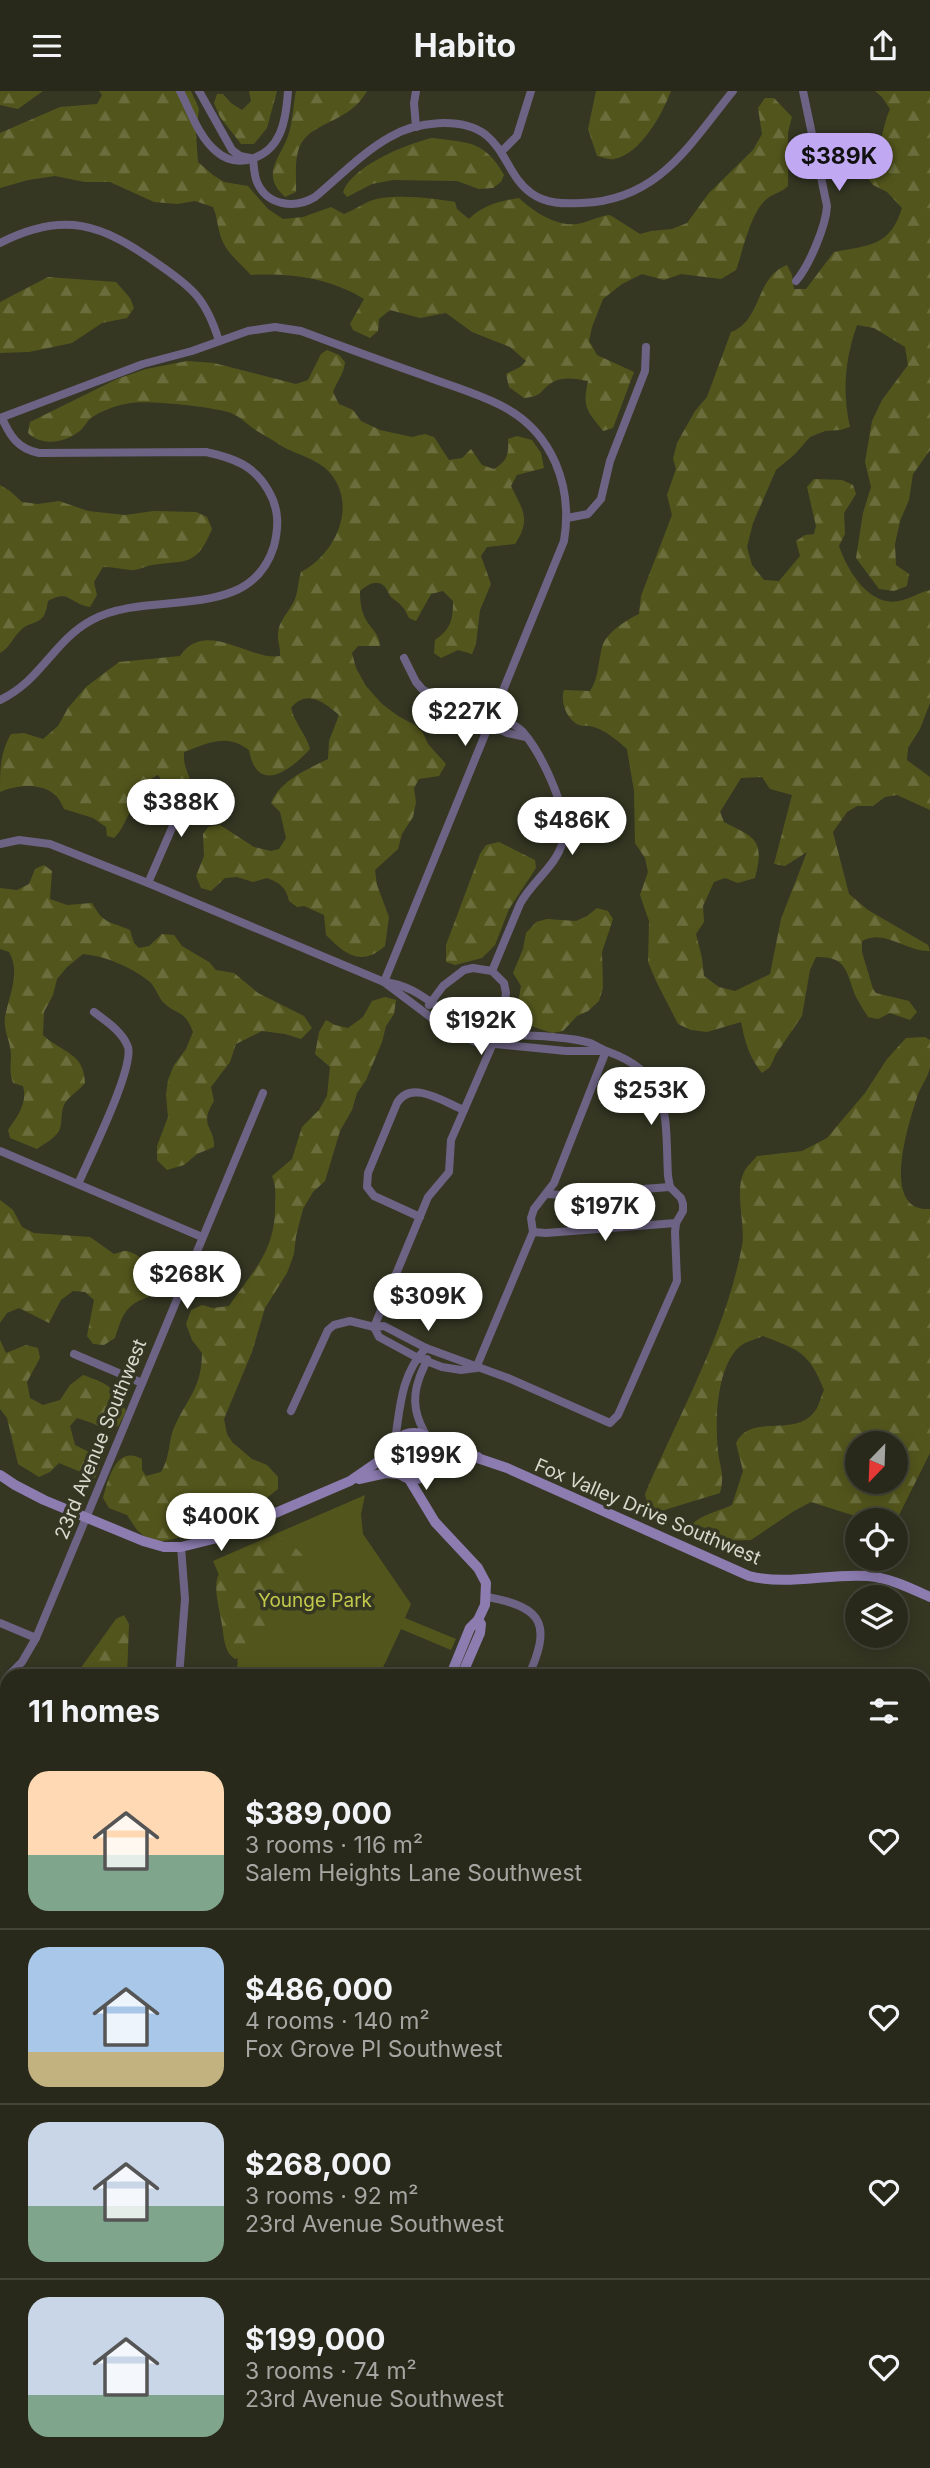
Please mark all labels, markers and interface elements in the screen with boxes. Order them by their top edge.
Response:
text: Habito [414,26,516,65]
icon: menu [28,27,66,65]
icon: share [864,27,902,65]
pin: $389K [790,133,888,193]
text: $389K [801,142,877,170]
pin: $227K [416,689,514,748]
text: $227K [428,697,502,725]
pin: $388K [132,779,230,839]
text: $388K [143,788,219,816]
pin: $486K [523,797,621,857]
text: $486K [533,806,611,834]
pin: $192K [432,997,530,1057]
text: $192K [446,1006,516,1034]
pin: $253K [602,1067,700,1127]
text: $253K [613,1076,689,1104]
pin: $197K [556,1183,654,1243]
text: $197K [570,1192,640,1220]
pin: $268K [138,1251,236,1311]
text: $268K [149,1260,225,1288]
pin: $309K [379,1273,477,1333]
text: $309K [390,1282,466,1310]
street label: 23rd Avenue Southwest [50,1336,151,1543]
north arrow [845,1431,908,1495]
map controls [845,1431,908,1648]
pin: $199K [377,1433,475,1492]
text: $199K [390,1441,462,1469]
street label: Fox Valley Drive Southwest [531,1453,764,1570]
pin: $400K [172,1493,270,1553]
text: $400K [182,1502,260,1530]
button: locate [845,1508,908,1571]
button: layers [845,1585,908,1648]
park label: Younge Park [258,1589,373,1612]
icon: filters [865,1692,903,1730]
text: 11 homes [28,1693,160,1729]
text: $389,000 [245,1795,392,1831]
icon: home [84,1799,168,1883]
icon: heart [865,1822,903,1860]
text: 3 rooms · 116 m² [245,1831,423,1859]
text: Salem Heights Lane Southwest [245,1859,582,1887]
text: $486,000 [245,1971,393,2007]
icon: home [84,1975,168,2059]
icon: heart [865,1998,903,2036]
text: 4 rooms · 140 m² [245,2007,430,2035]
text: Fox Grove Pl Southwest [245,2035,503,2063]
text: $268,000 [245,2146,392,2182]
icon: home [84,2150,168,2234]
icon: heart [865,2173,903,2211]
text: 3 rooms · 92 m² [245,2182,418,2210]
text: 23rd Avenue Southwest [245,2210,504,2238]
text: $199,000 [245,2321,386,2357]
icon: home [84,2325,168,2409]
icon: heart [865,2348,903,2386]
text: 3 rooms · 74 m² [245,2357,417,2385]
text: 23rd Avenue Southwest [245,2385,504,2413]

